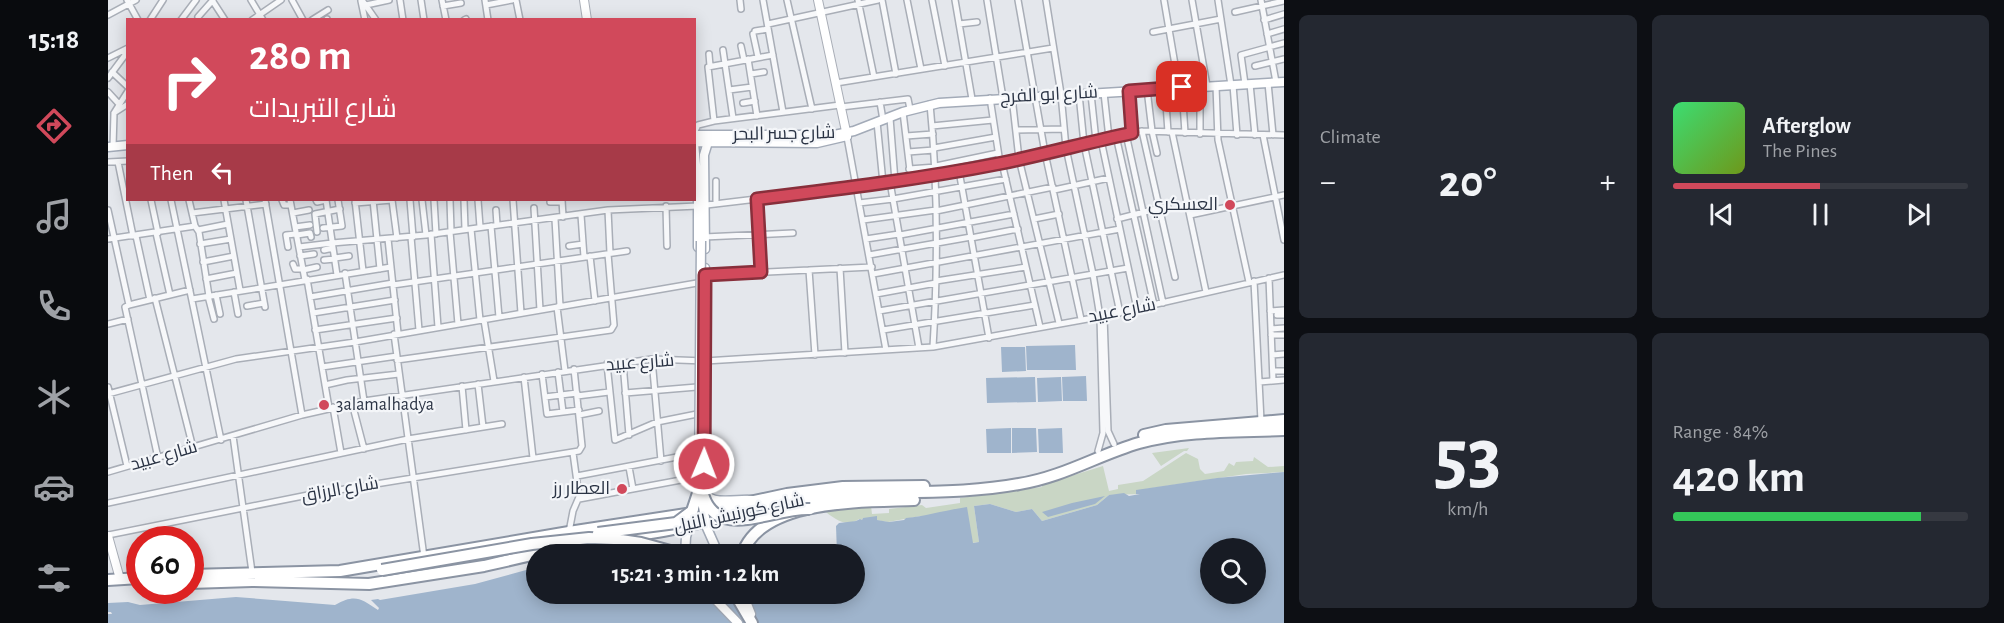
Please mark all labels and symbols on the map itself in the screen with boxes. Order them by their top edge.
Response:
pin [1156,61,1207,112]
street label: شارع ابو الفرج [1000,82,1099,109]
street label: شارع جسر البحر [731,123,836,146]
place label: العسكري [1148,196,1218,218]
marker: العسكري [1223,198,1237,212]
street label: شارع عبيد [1086,295,1158,328]
street label: شارع عبيد [605,351,675,376]
place label: 3alamalhadya [336,396,434,414]
marker: 3alamalhadya [317,398,331,412]
position arrow [672,432,736,496]
street label: شارع عبيد [128,437,200,476]
street label: شارع الرزاق [300,473,380,508]
place label: العطار رز [552,480,610,499]
marker: العطار رز [615,482,629,496]
street label: شارع كورنيش النيل [672,490,806,539]
speed limit sign: 60 [126,526,204,604]

